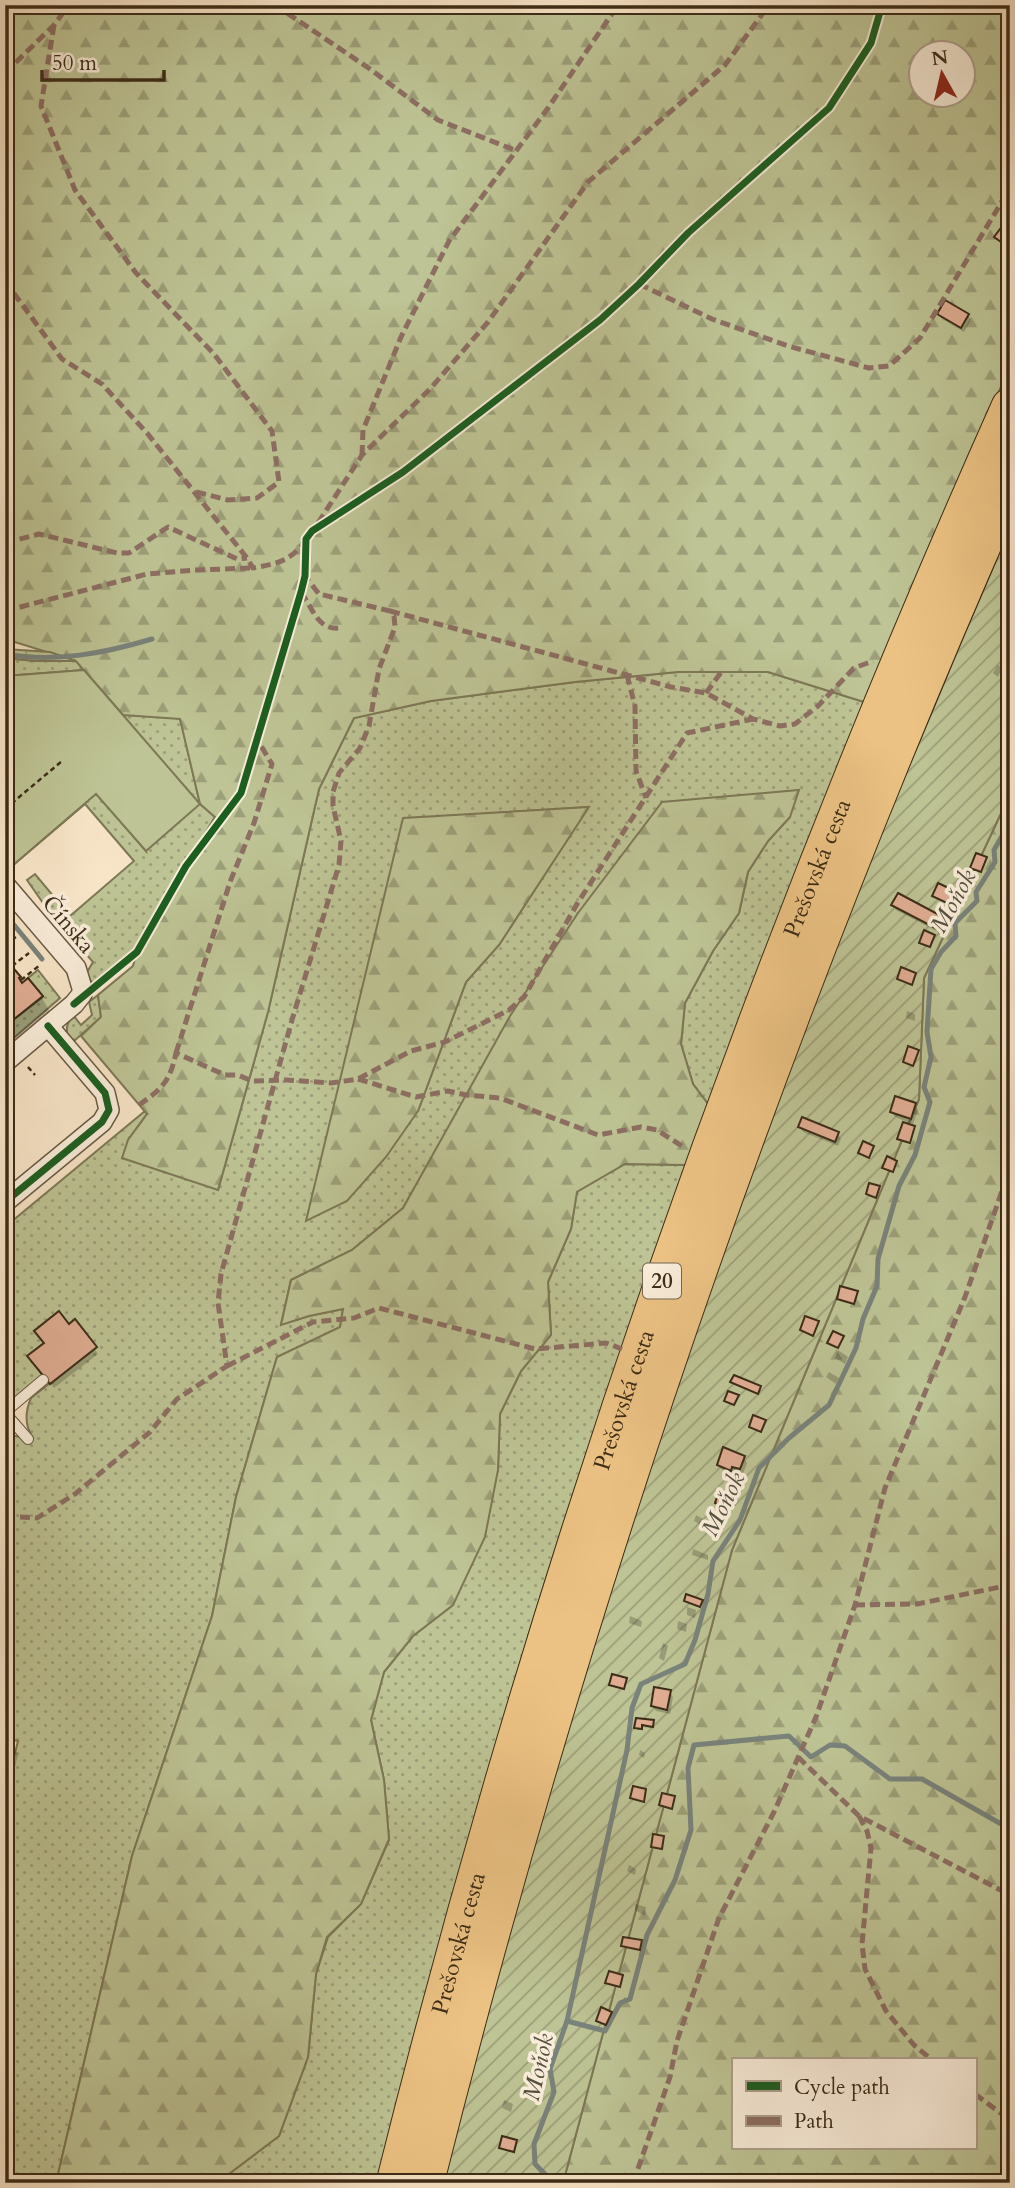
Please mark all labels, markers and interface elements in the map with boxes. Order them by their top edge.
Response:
scale bar [42,38,164,82]
north arrow [906,38,976,108]
text: N [930,44,950,72]
text: 50 m [52,49,97,78]
street label: Prešovská cesta [776,794,858,942]
water label: Moňok [923,863,984,939]
street label: Čínska [35,888,103,960]
road number: 20 [643,1264,681,1298]
street label: Prešovská cesta [586,1326,662,1474]
water label: Moňok [694,1466,753,1542]
street label: Prešovská cesta [424,1869,493,2018]
water label: Moňok [515,2030,562,2104]
legend [732,2058,976,2150]
text: Cycle path [794,2073,890,2102]
text: Path [794,2107,834,2136]

